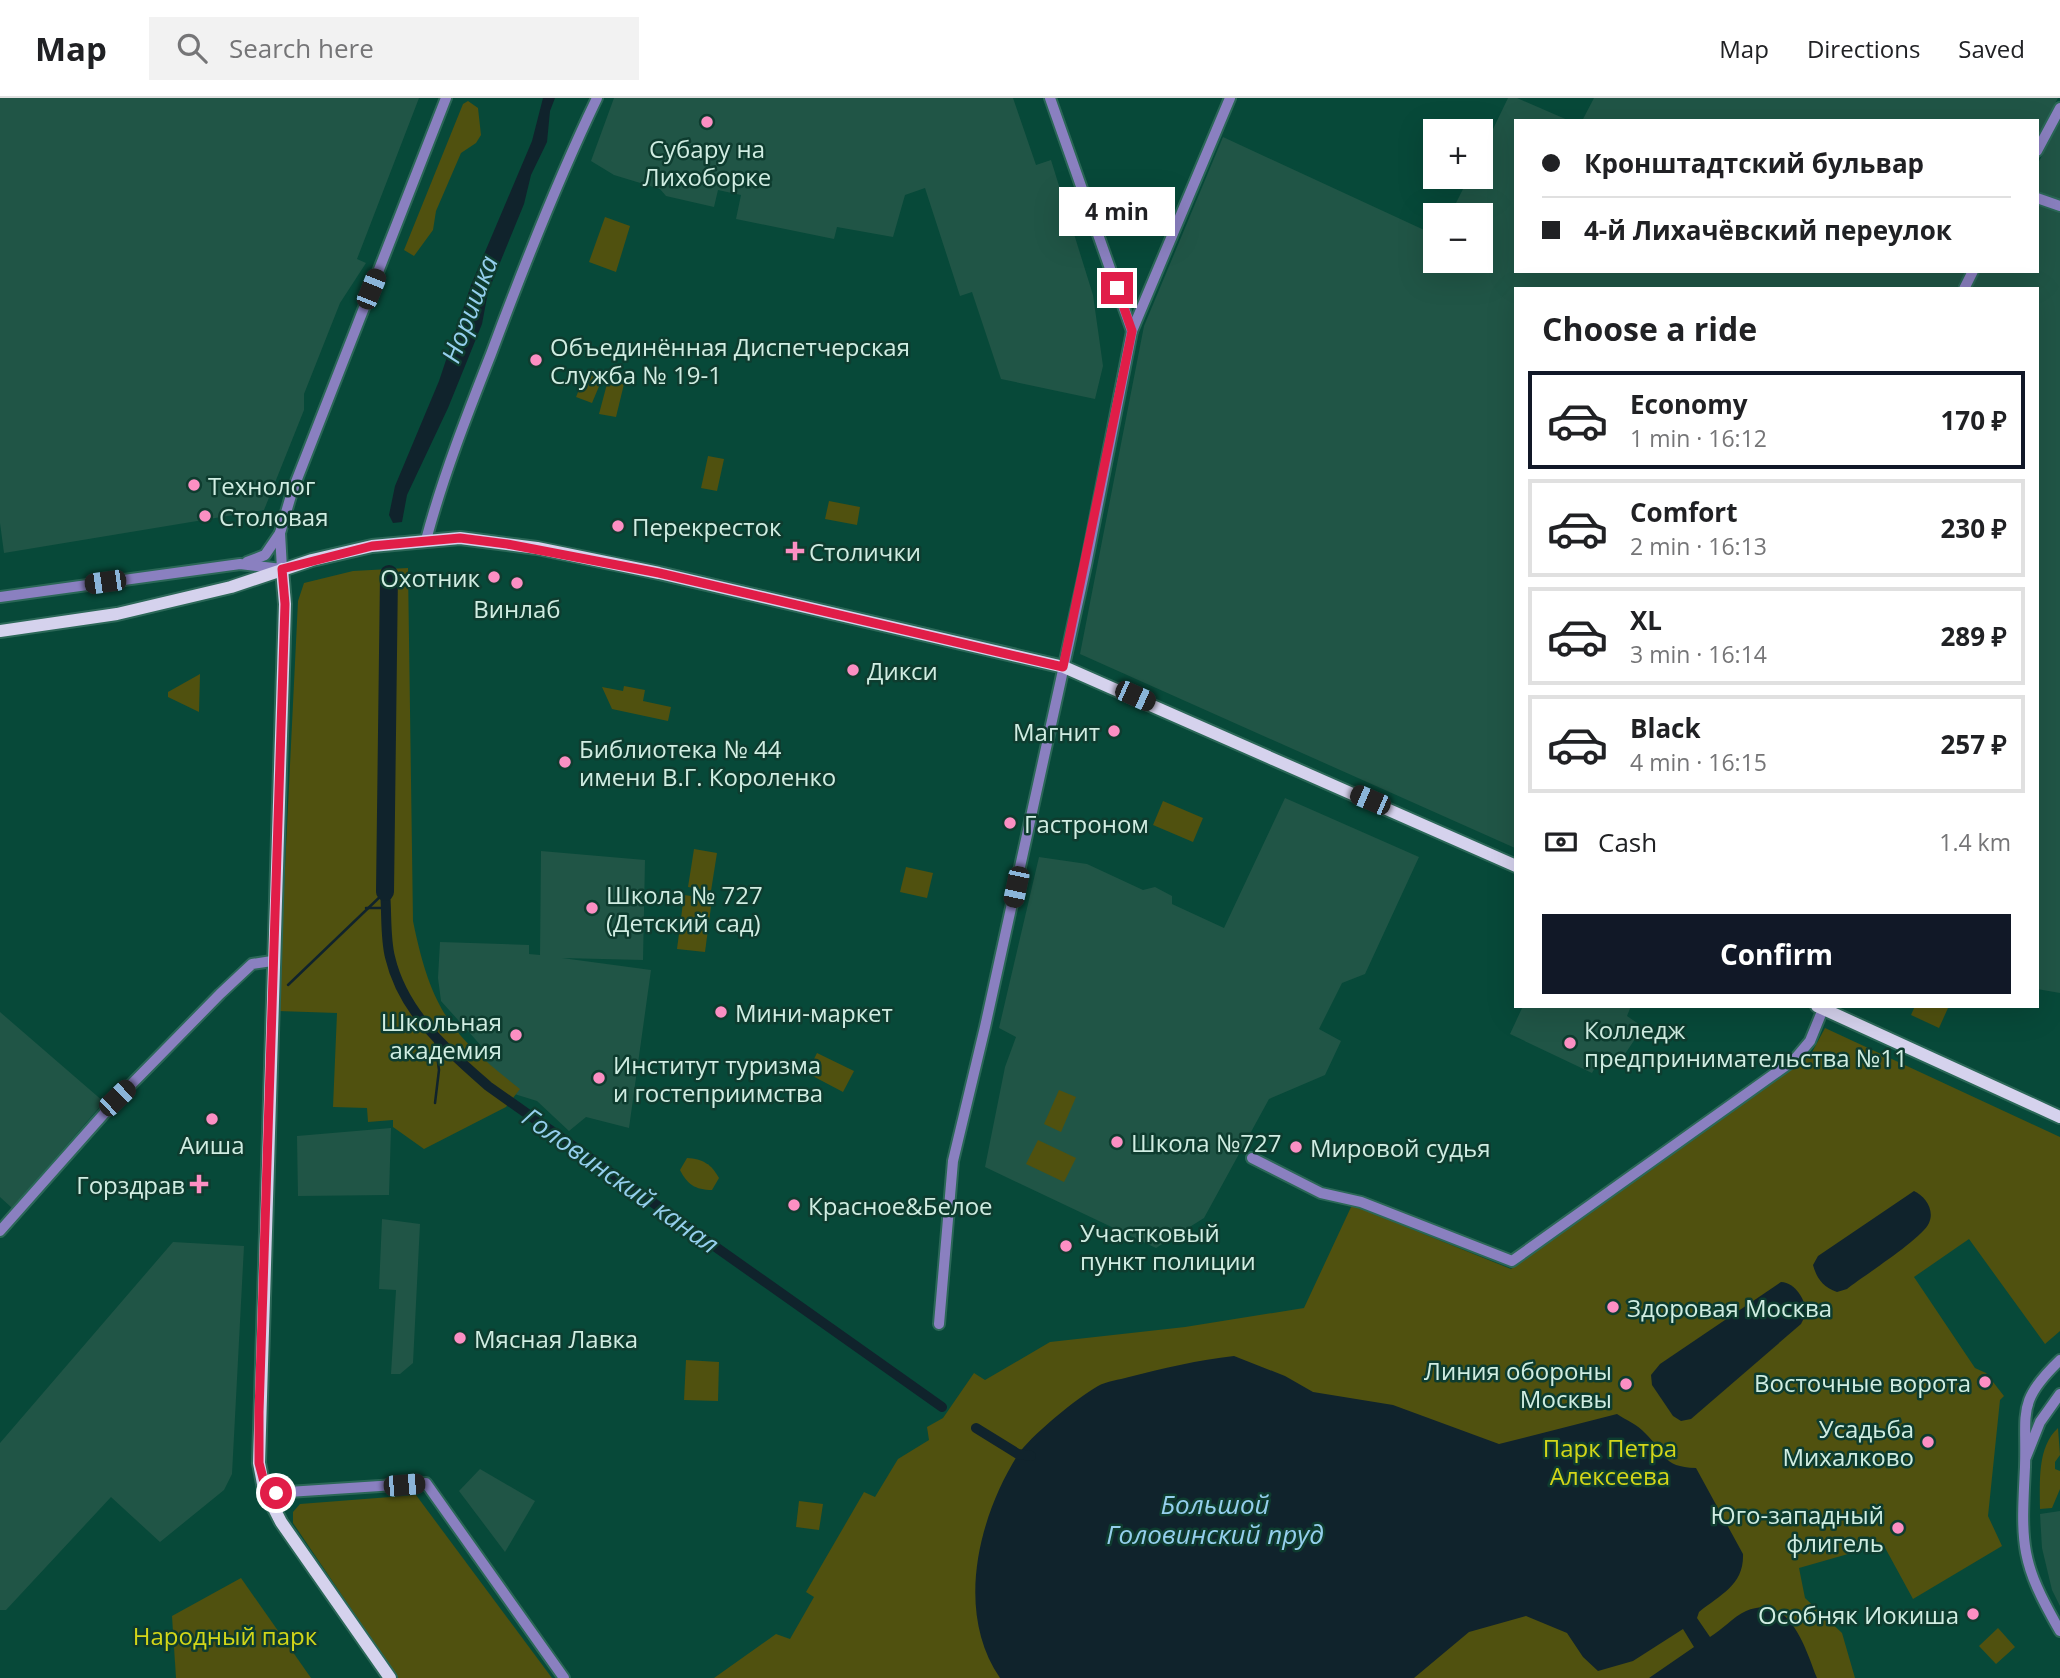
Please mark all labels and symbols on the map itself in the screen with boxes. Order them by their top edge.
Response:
marker: Субару на Лихоборке [699,114,715,130]
place label: Субару на Лихоборке [643,132,771,193]
callout: 4 min [1059,186,1175,236]
water label: Норишка [432,250,506,368]
car [354,266,389,312]
route end [1101,272,1133,304]
place label: Объединённая Диспетчерская Служба № 19-1 [550,330,910,391]
marker: Объединённая Диспетчерская Служба № 19-1 [528,352,544,368]
place label: Технолог [208,469,315,502]
marker: Технолог [186,477,202,493]
place label: Столовая [219,500,328,533]
marker: Столовая [197,508,213,524]
place label: Перекресток [632,510,782,543]
marker: Перекресток [610,518,626,534]
place label: Столички [809,535,921,568]
marker: Столички [787,543,803,559]
place label: Охотник [380,561,481,594]
car [83,569,128,595]
marker: Охотник [486,569,502,585]
marker: Винлаб [509,575,525,591]
place label: Винлаб [473,592,561,625]
place label: Дикси [867,654,938,687]
marker: Дикси [845,662,861,678]
car [1112,678,1159,714]
place label: Магнит [1013,715,1100,748]
marker: Магнит [1106,723,1122,739]
place label: Библиотека № 44 имени В.Г. Короленко [579,732,836,793]
marker: Библиотека № 44 имени В.Г. Короленко [557,754,573,770]
car [1347,782,1394,818]
place label: Гастроном [1024,807,1149,840]
marker: Гастроном [1002,815,1018,831]
car [1002,864,1031,910]
place label: Школа № 727 (Детский сад) [606,878,763,939]
marker: Школа № 727 (Детский сад) [584,900,600,916]
place label: Мини-маркет [735,996,893,1029]
marker: Мини-маркет [713,1004,729,1020]
place label: Школьная академия [381,1005,502,1066]
place label: Колледж предпринимательства №11 [1584,1013,1908,1074]
marker: Школьная академия [508,1027,524,1043]
marker: Колледж предпринимательства №11 [1562,1035,1578,1051]
place label: Институт туризма и гостеприимства [613,1048,823,1109]
marker: Институт туризма и гостеприимства [591,1070,607,1086]
car [95,1076,140,1120]
water label: Головинский канал [515,1099,727,1261]
marker: Аиша [204,1111,220,1127]
place label: Школа №727 [1131,1126,1282,1159]
place label: Аиша [179,1128,245,1161]
place label: Мировой судья [1310,1131,1490,1164]
marker: Школа №727 [1109,1134,1125,1150]
marker: Мировой судья [1288,1139,1304,1155]
place label: Горздрав [76,1168,185,1201]
marker: Горздрав [191,1176,207,1192]
place label: Красное&Белое [808,1189,993,1222]
marker: Красное&Белое [786,1197,802,1213]
place label: Участковый пункт полиции [1080,1216,1256,1277]
marker: Участковый пункт полиции [1058,1238,1074,1254]
place label: Здоровая Москва [1627,1291,1832,1324]
marker: Здоровая Москва [1605,1299,1621,1315]
place label: Мясная Лавка [474,1322,638,1355]
marker: Мясная Лавка [452,1330,468,1346]
place label: Линия обороны Москвы [1424,1354,1612,1415]
place label: Восточные ворота [1754,1366,1971,1399]
marker: Восточные ворота [1977,1374,1993,1390]
marker: Линия обороны Москвы [1618,1376,1634,1392]
place label: Усадьба Михалково [1782,1412,1914,1473]
park label: Парк Петра Алексеева [1543,1431,1677,1492]
marker: Усадьба Михалково [1920,1434,1936,1450]
car [383,1473,426,1497]
route start [260,1477,292,1509]
water label: Большой Головинский пруд [1106,1486,1324,1552]
place label: Юго-западный флигель [1711,1498,1884,1559]
marker: Юго-западный флигель [1890,1520,1906,1536]
place label: Особняк Иокиша [1758,1598,1959,1631]
marker: Особняк Иокиша [1965,1606,1981,1622]
park label: Народный парк [133,1619,318,1652]

